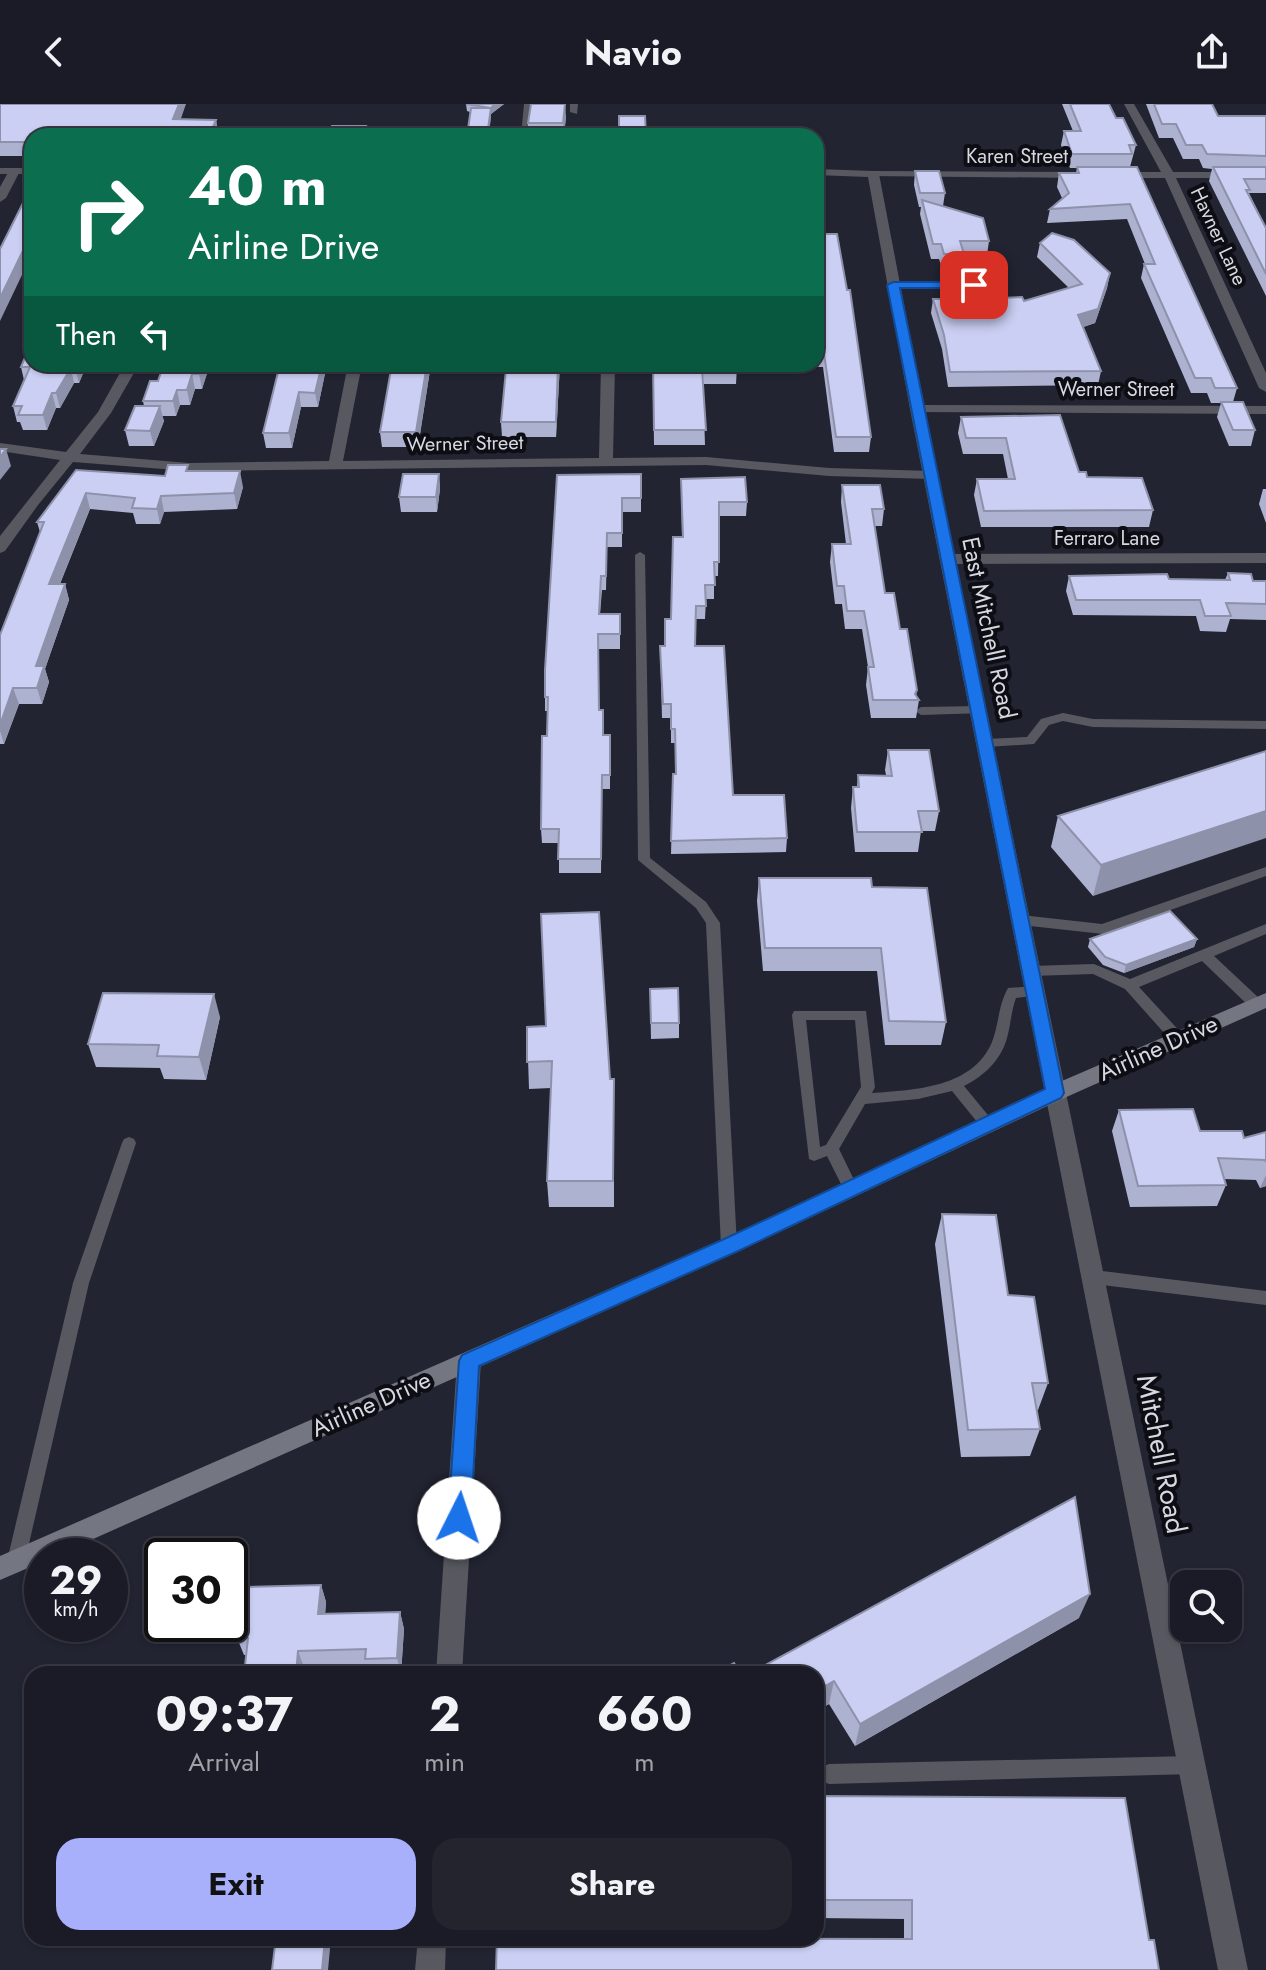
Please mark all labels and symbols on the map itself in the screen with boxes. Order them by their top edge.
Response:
street label: Karen Street [966,142,1068,171]
street label: Havner Lane [1183,182,1254,290]
pin [940,251,1008,319]
street label: Werner Street [1058,375,1175,404]
street label: Werner Street [406,428,524,459]
street label: Ferraro Lane [1054,524,1160,553]
street label: East Mitchell Road [953,534,1026,722]
street label: Airline Drive [1092,1006,1223,1089]
street label: Airline Drive [305,1362,436,1445]
street label: Mitchell Road [1126,1371,1197,1537]
position arrow [417,1476,501,1560]
speed limit sign: 30 [144,1538,248,1642]

